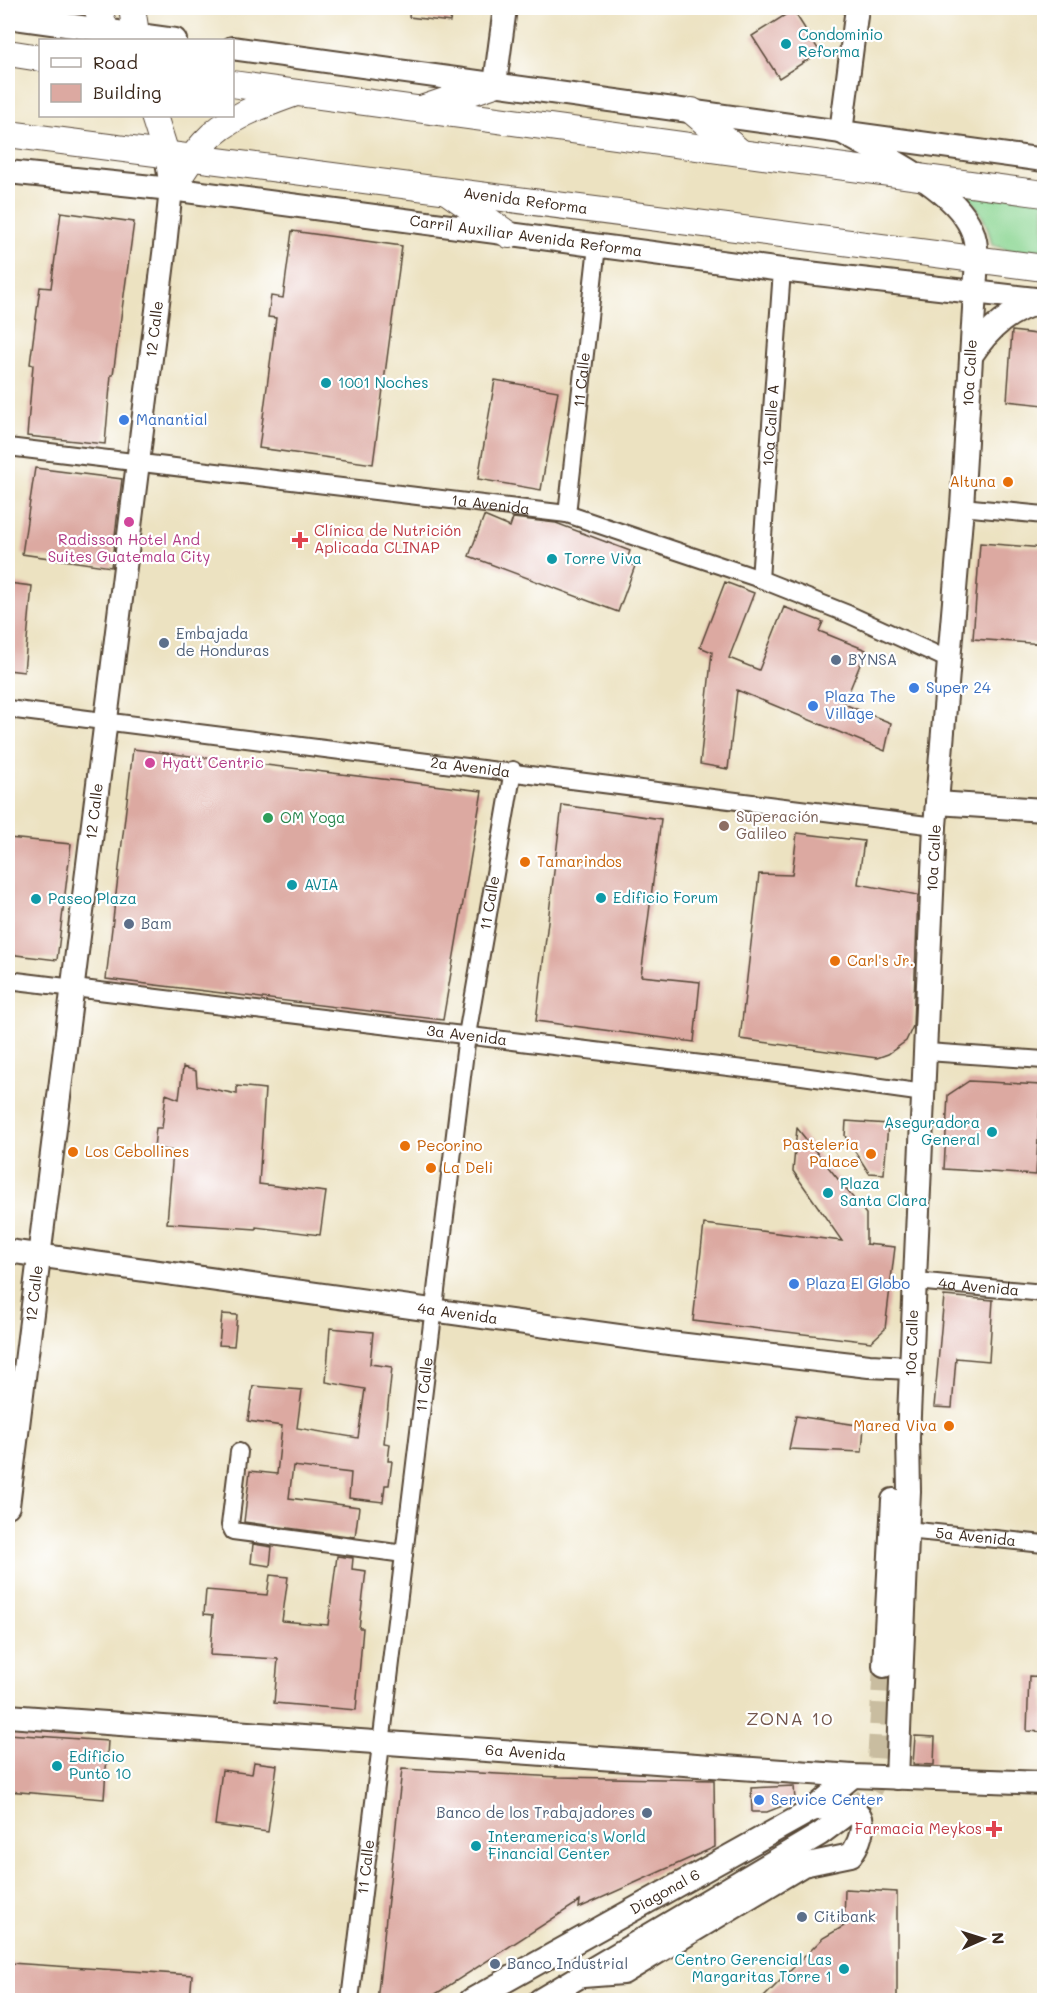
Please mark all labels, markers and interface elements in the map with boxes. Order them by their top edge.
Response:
place label: Condominio Reforma [798,24,883,61]
marker: Condominio Reforma [779,37,793,51]
legend [39,39,234,117]
text: Road [93,50,138,74]
text: Building [93,80,161,104]
street label: Avenida Reforma [462,182,589,218]
street label: Carril Auxiliar Avenida Reforma [409,210,644,260]
street label: 12 Calle [140,300,167,358]
street label: 10a Calle [957,339,981,407]
street label: 11 Calle [568,351,594,408]
place label: 1001 Noches [338,372,429,392]
marker: 1001 Noches [319,376,333,390]
street label: 10a Calle A [757,384,783,467]
place label: Manantial [136,409,208,429]
marker: Manantial [117,413,131,427]
place label: Altuna [949,471,996,491]
marker: Altuna [1001,475,1015,489]
street label: 1a Avenida [450,489,531,518]
marker: Radisson Hotel And Suites Guatemala City [122,515,136,529]
place label: Clínica de Nutrición Aplicada CLINAP [314,520,461,557]
place label: Radisson Hotel And Suites Guatemala City [48,529,211,566]
marker: Clínica de Nutrición Aplicada CLINAP [291,531,309,549]
place label: Torre Viva [564,548,642,568]
marker: Torre Viva [545,552,559,566]
place label: Embajada de Honduras [176,623,269,660]
marker: Embajada de Honduras [157,636,171,650]
place label: BYNSA [848,649,897,669]
marker: BYNSA [829,653,843,667]
place label: Super 24 [926,677,991,697]
marker: Super 24 [907,681,921,695]
place label: Plaza The Village [825,686,896,723]
marker: Plaza The Village [806,699,820,713]
street label: 2a Avenida [429,751,512,781]
place label: Hyatt Centric [162,752,264,772]
marker: Hyatt Centric [143,756,157,770]
street label: 12 Calle [80,782,107,841]
place label: Superación Galileo [736,806,819,843]
place label: OM Yoga [280,807,345,827]
marker: OM Yoga [261,811,275,825]
marker: Superación Galileo [717,819,731,833]
street label: 10a Calle [921,824,945,892]
place label: Tamarindos [537,851,622,871]
marker: Tamarindos [518,855,532,869]
place label: AVIA [304,874,339,894]
street label: 11 Calle [474,874,503,932]
marker: AVIA [285,878,299,892]
place label: Edificio Forum [613,887,718,907]
place label: Paseo Plaza [48,888,137,908]
marker: Edificio Forum [594,891,608,905]
marker: Paseo Plaza [29,892,43,906]
place label: Bam [141,913,172,933]
marker: Bam [122,917,136,931]
place label: Carl's Jr. [847,950,914,970]
marker: Carl's Jr. [828,954,842,968]
street label: 3a Avenida [425,1020,508,1049]
place label: Aseguradora General [884,1112,980,1149]
marker: Aseguradora General [985,1125,999,1139]
place label: Pastelería Palace [783,1134,859,1171]
place label: Pecorino [417,1135,483,1155]
marker: Pecorino [398,1139,412,1153]
place label: Los Cebollines [85,1141,189,1161]
marker: Los Cebollines [66,1145,80,1159]
marker: Pastelería Palace [864,1147,878,1161]
place label: La Deli [443,1157,493,1177]
marker: La Deli [424,1161,438,1175]
place label: Plaza Santa Clara [840,1173,928,1210]
marker: Plaza Santa Clara [821,1186,835,1200]
street label: 12 Calle [20,1264,47,1323]
street label: 4a Avenida [938,1272,1020,1300]
place label: Plaza El Globo [806,1273,910,1293]
marker: Plaza El Globo [787,1277,801,1291]
street label: 4a Avenida [416,1297,499,1328]
street label: 10a Calle [900,1309,922,1377]
street label: 11 Calle [410,1356,437,1413]
place label: Marea Viva [853,1415,937,1435]
marker: Marea Viva [942,1419,956,1433]
street label: 5a Avenida [935,1522,1017,1550]
district label: ZONA 10 [746,1706,834,1730]
street label: 6a Avenida [485,1739,567,1765]
place label: Edificio Punto 10 [69,1746,131,1783]
marker: Edificio Punto 10 [50,1759,64,1773]
place label: Service Center [771,1789,883,1809]
marker: Service Center [752,1793,766,1807]
place label: Banco de los Trabajadores [436,1802,635,1822]
marker: Banco de los Trabajadores [640,1806,654,1820]
place label: Farmacia Meykos [855,1818,982,1838]
marker: Farmacia Meykos [987,1822,1001,1836]
place label: Interamerica's World Financial Center [488,1826,645,1863]
street label: 11 Calle [352,1838,378,1895]
marker: Interamerica's World Financial Center [469,1839,483,1853]
street label: Diagonal 6 [626,1864,703,1919]
place label: Citibank [814,1906,876,1926]
north arrow [953,1909,1013,1969]
marker: Citibank [795,1910,809,1924]
text: N [988,1932,1009,1945]
place label: Centro Gerencial Las Margaritas Torre 1 [674,1949,832,1986]
place label: Banco Industrial [507,1953,628,1973]
marker: Banco Industrial [488,1957,502,1971]
marker: Centro Gerencial Las Margaritas Torre 1 [837,1962,851,1976]

